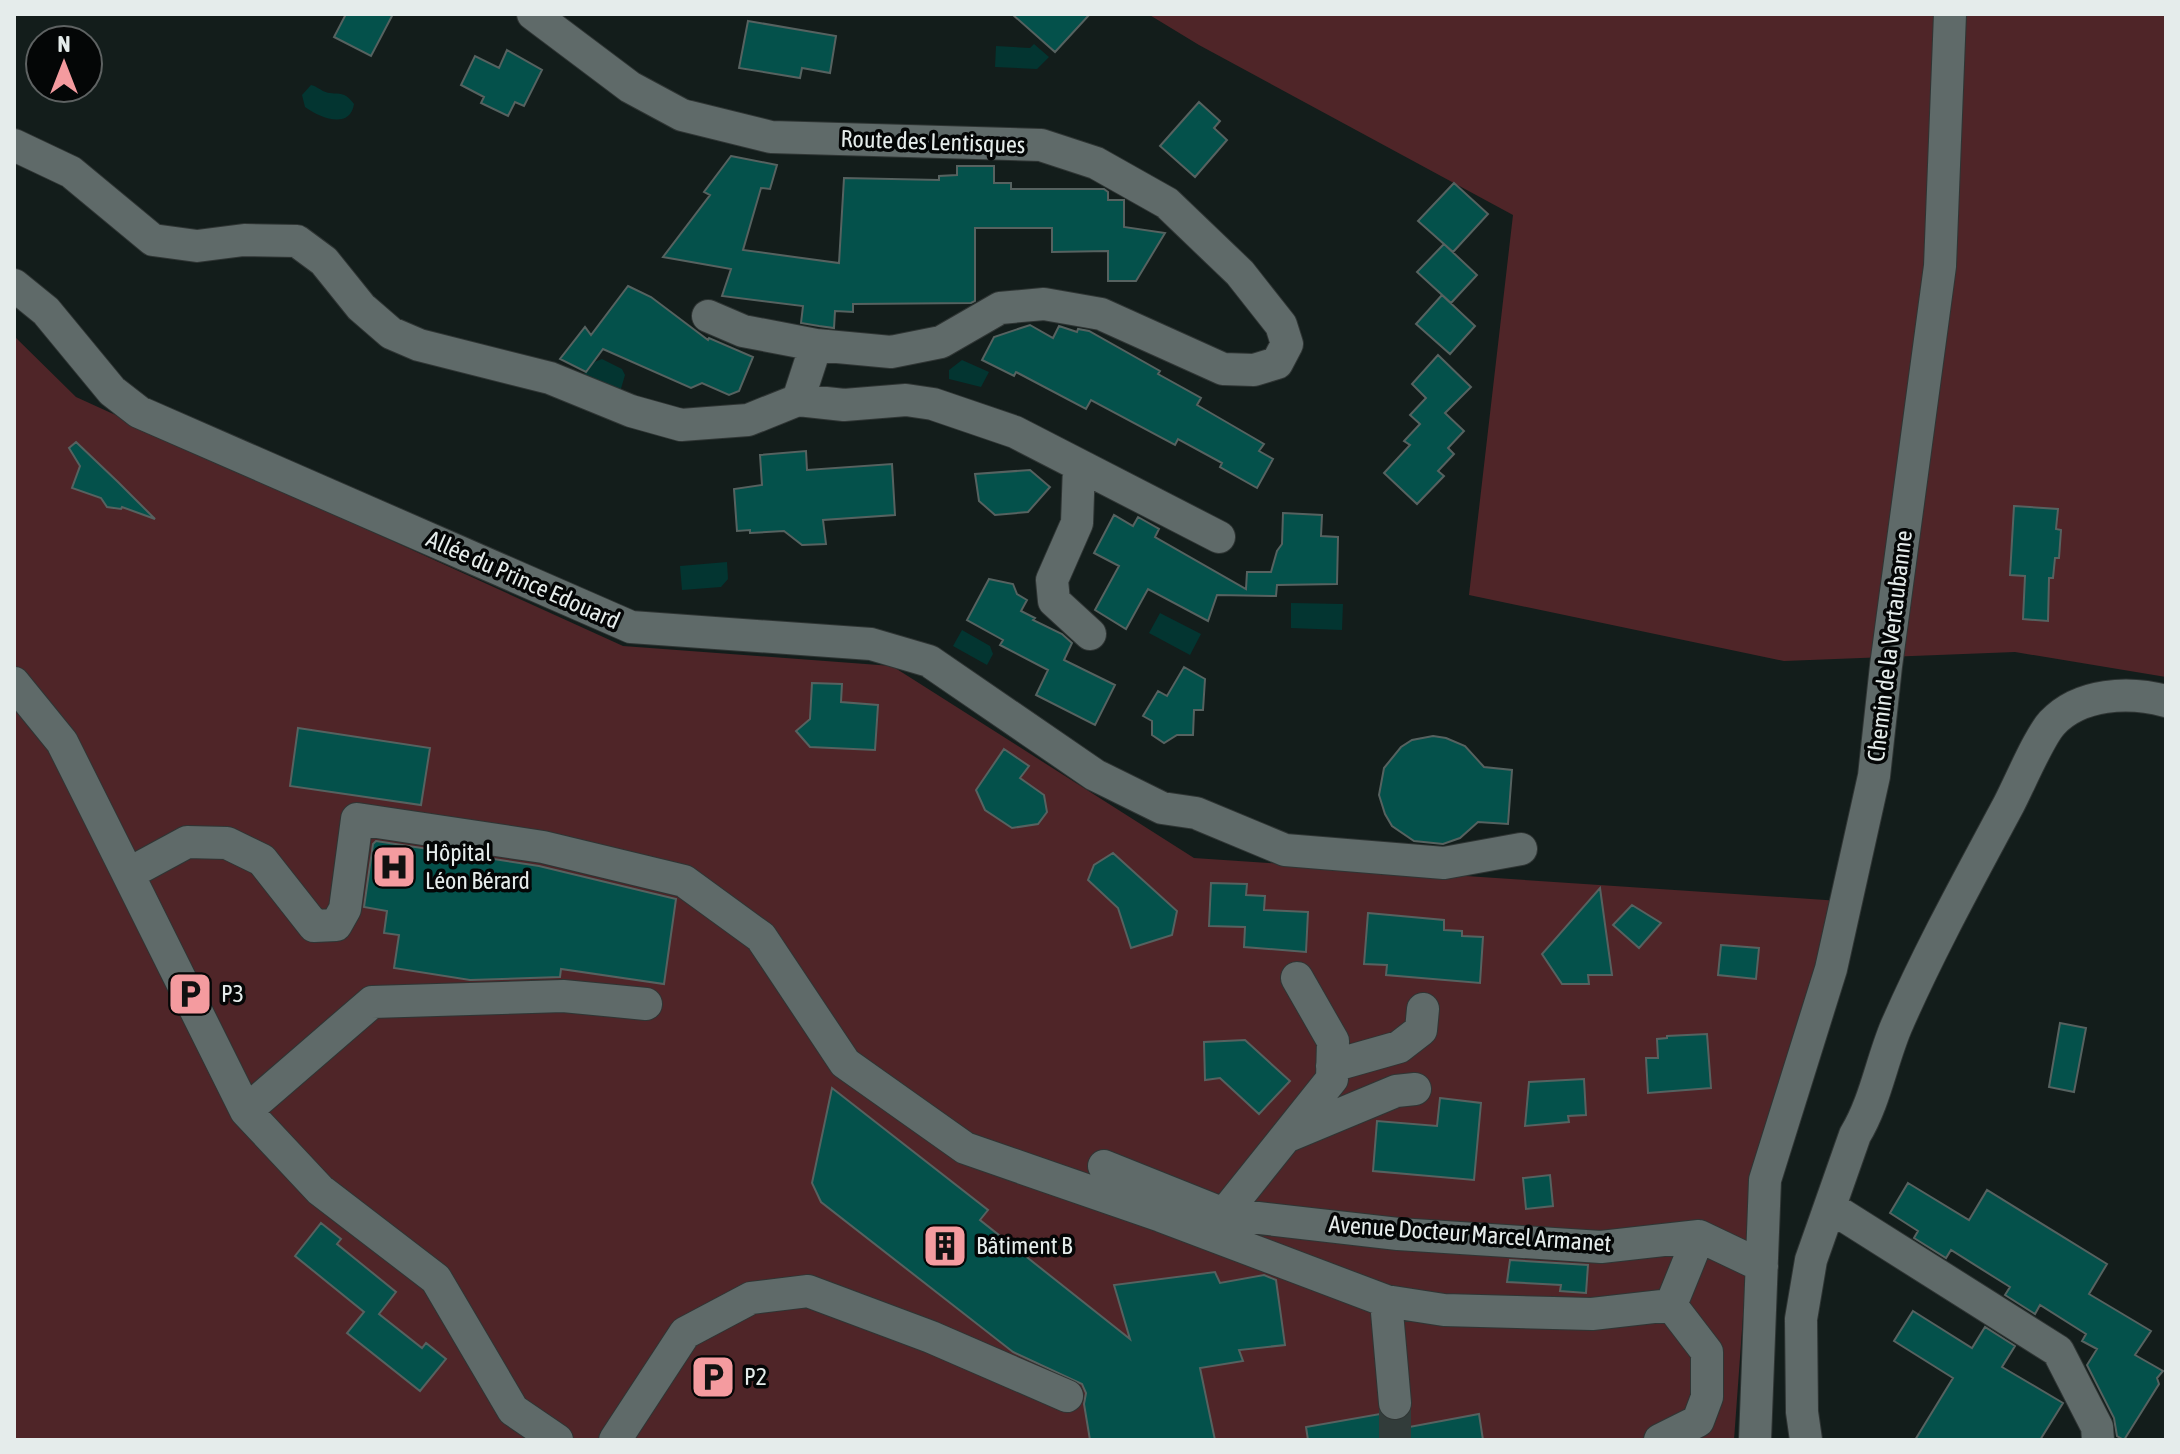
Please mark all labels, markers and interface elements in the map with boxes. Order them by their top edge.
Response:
north arrow [24,24,104,104]
text: N [58,31,70,57]
street label: Route des Lentisques [840,125,1026,158]
street label: Allée du Prince Edouard [422,525,624,634]
street label: Chemin de la Vertaubanne [1862,529,1917,763]
place label: Hôpital Léon Bérard [425,839,530,894]
hospital icon: Hôpital Léon Bérard [370,843,418,891]
parking icon: P3 [166,970,214,1018]
place label: P3 [221,980,244,1007]
street label: Avenue Docteur Marcel Armanet [1328,1210,1612,1257]
building icon: Bâtiment B [921,1222,969,1270]
place label: Bâtiment B [976,1232,1073,1259]
parking icon: P2 [689,1353,737,1401]
place label: P2 [744,1363,767,1390]

